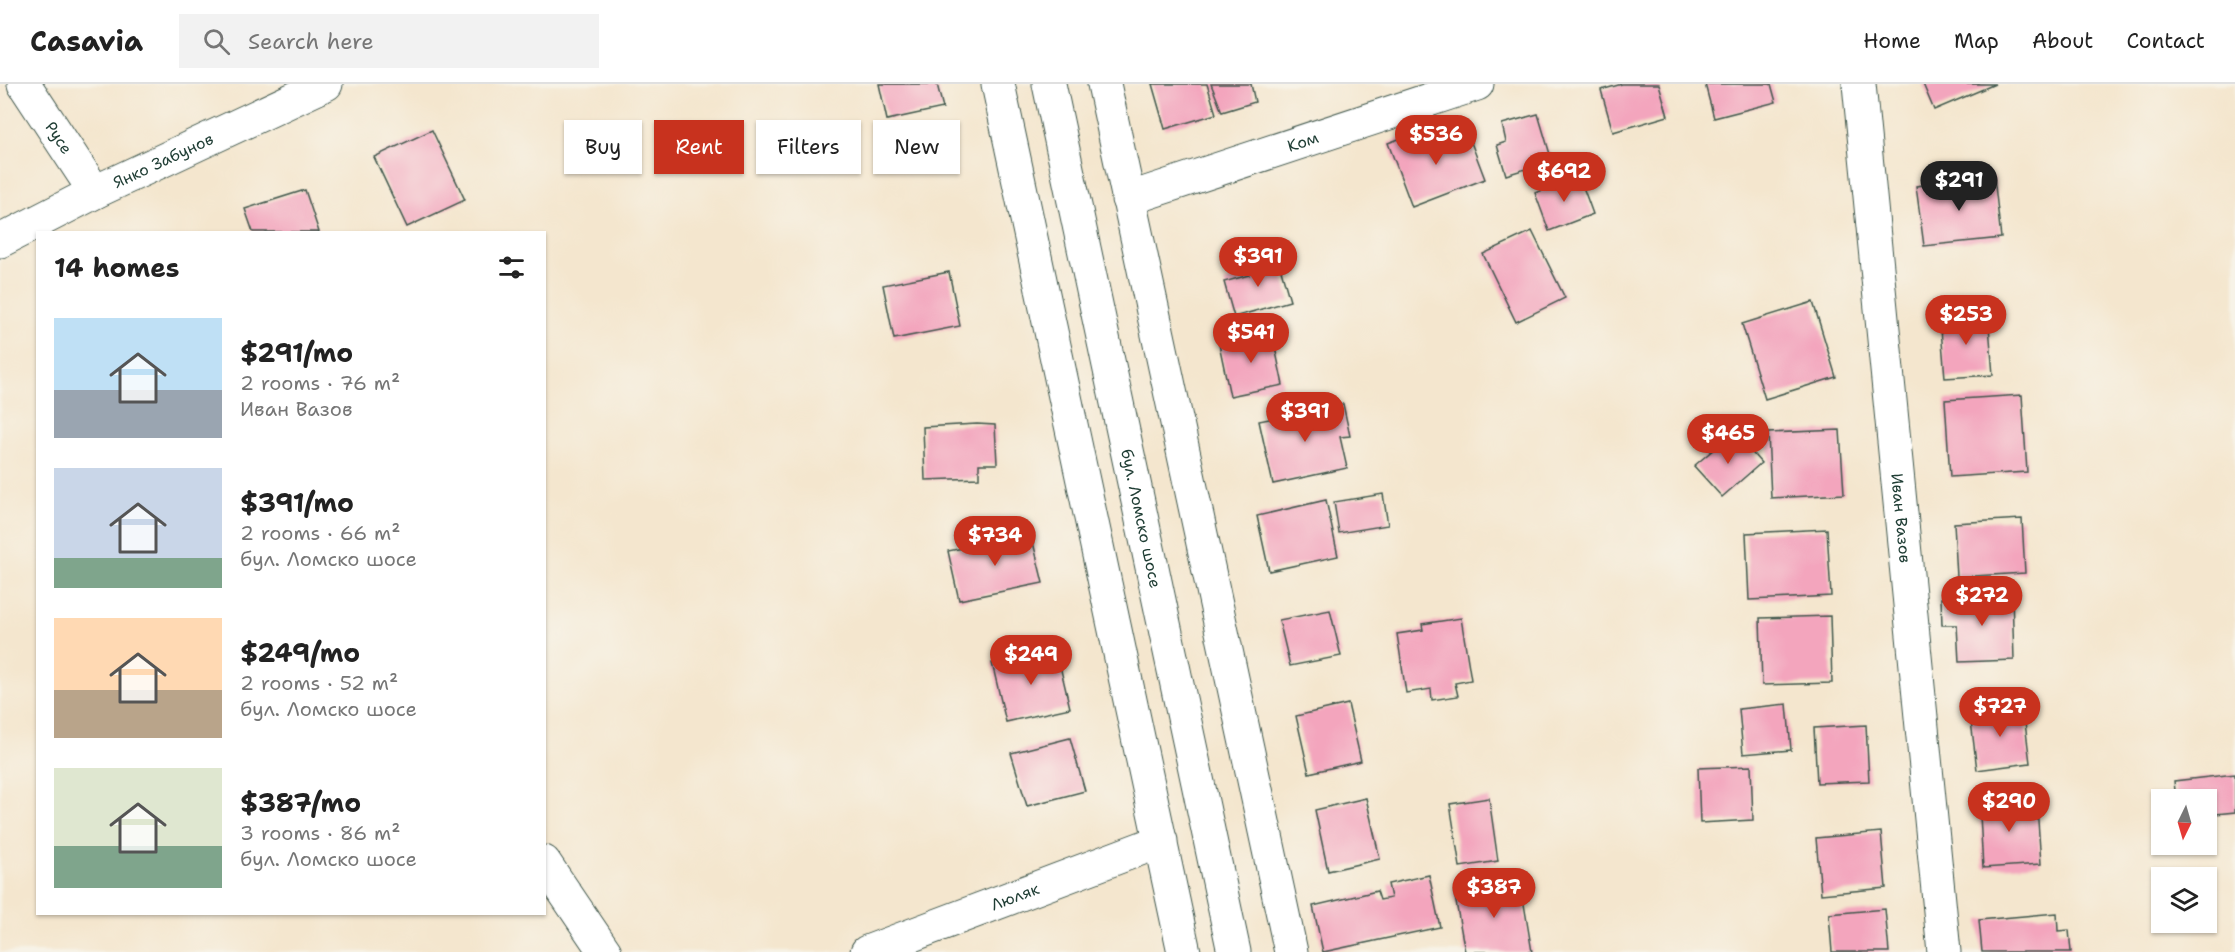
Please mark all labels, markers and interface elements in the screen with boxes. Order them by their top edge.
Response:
search box [179,14,599,68]
text: Casavia [30,22,143,60]
icon: search [200,25,233,58]
text: Search here [248,27,374,56]
text: Home [1863,27,1921,55]
text: Map [1954,27,1999,55]
text: About [2032,27,2093,55]
text: Contact [2126,27,2205,55]
pin: $536 [1400,115,1472,166]
street label: Русе [41,117,78,158]
chip: Buy [564,120,642,174]
chip: Rent [654,120,744,174]
chip: Filters [756,120,861,174]
chip: New [873,120,960,174]
text: $536 [1409,121,1463,147]
street label: Ком [1284,126,1321,156]
street label: Янко Забунов [110,128,217,193]
pin: $692 [1528,152,1600,203]
text: $692 [1537,158,1591,184]
pin: $291 [1923,161,1995,212]
text: $291 [1934,167,1984,193]
pin: $391 [1222,237,1294,288]
text: $391 [1233,243,1283,269]
text: 14 homes [54,250,180,285]
icon: filters [495,251,528,284]
pin: $253 [1930,295,2002,346]
text: $253 [1939,301,1993,327]
pin: $541 [1215,313,1287,364]
text: $541 [1227,319,1275,345]
text: $291/mo [240,335,353,370]
icon: home [102,342,174,414]
text: 2 rooms · 76 m² [240,370,400,396]
pin: $391 [1269,392,1341,443]
text: Иван Вазов [240,396,352,422]
text: $391 [1280,398,1330,424]
pin: $465 [1692,414,1764,465]
text: $465 [1701,420,1755,446]
street label: бул. Ломско шосе [1117,447,1167,590]
street label: Иван Вазов [1887,472,1916,564]
text: $391/mo [240,485,354,520]
icon: home [102,492,174,564]
pin: $734 [959,516,1031,567]
text: 2 rooms · 66 m² [240,520,401,546]
text: $734 [968,522,1022,548]
text: бул. Ломско шосе [240,546,417,572]
pin: $272 [1946,576,2018,627]
text: $272 [1955,582,2009,608]
text: $249/mo [240,635,360,670]
pin: $249 [995,635,1067,686]
text: $249 [1004,641,1058,667]
icon: home [102,642,174,714]
text: 2 rooms · 52 m² [240,670,398,696]
pin: $727 [1964,687,2036,738]
text: $727 [1973,693,2027,719]
text: бул. Ломско шосе [240,696,417,722]
pin: $290 [1973,782,2045,833]
text: $387/mo [240,785,361,820]
text: $290 [1982,788,2036,814]
north arrow [2151,789,2217,855]
map controls [2151,789,2217,933]
icon: home [102,792,174,864]
text: 3 rooms · 86 m² [240,820,400,846]
text: бул. Ломско шосе [240,846,417,872]
button: layers [2151,867,2217,933]
pin: $387 [1458,868,1530,919]
text: $387 [1466,874,1522,900]
street label: Люляк [988,877,1042,915]

